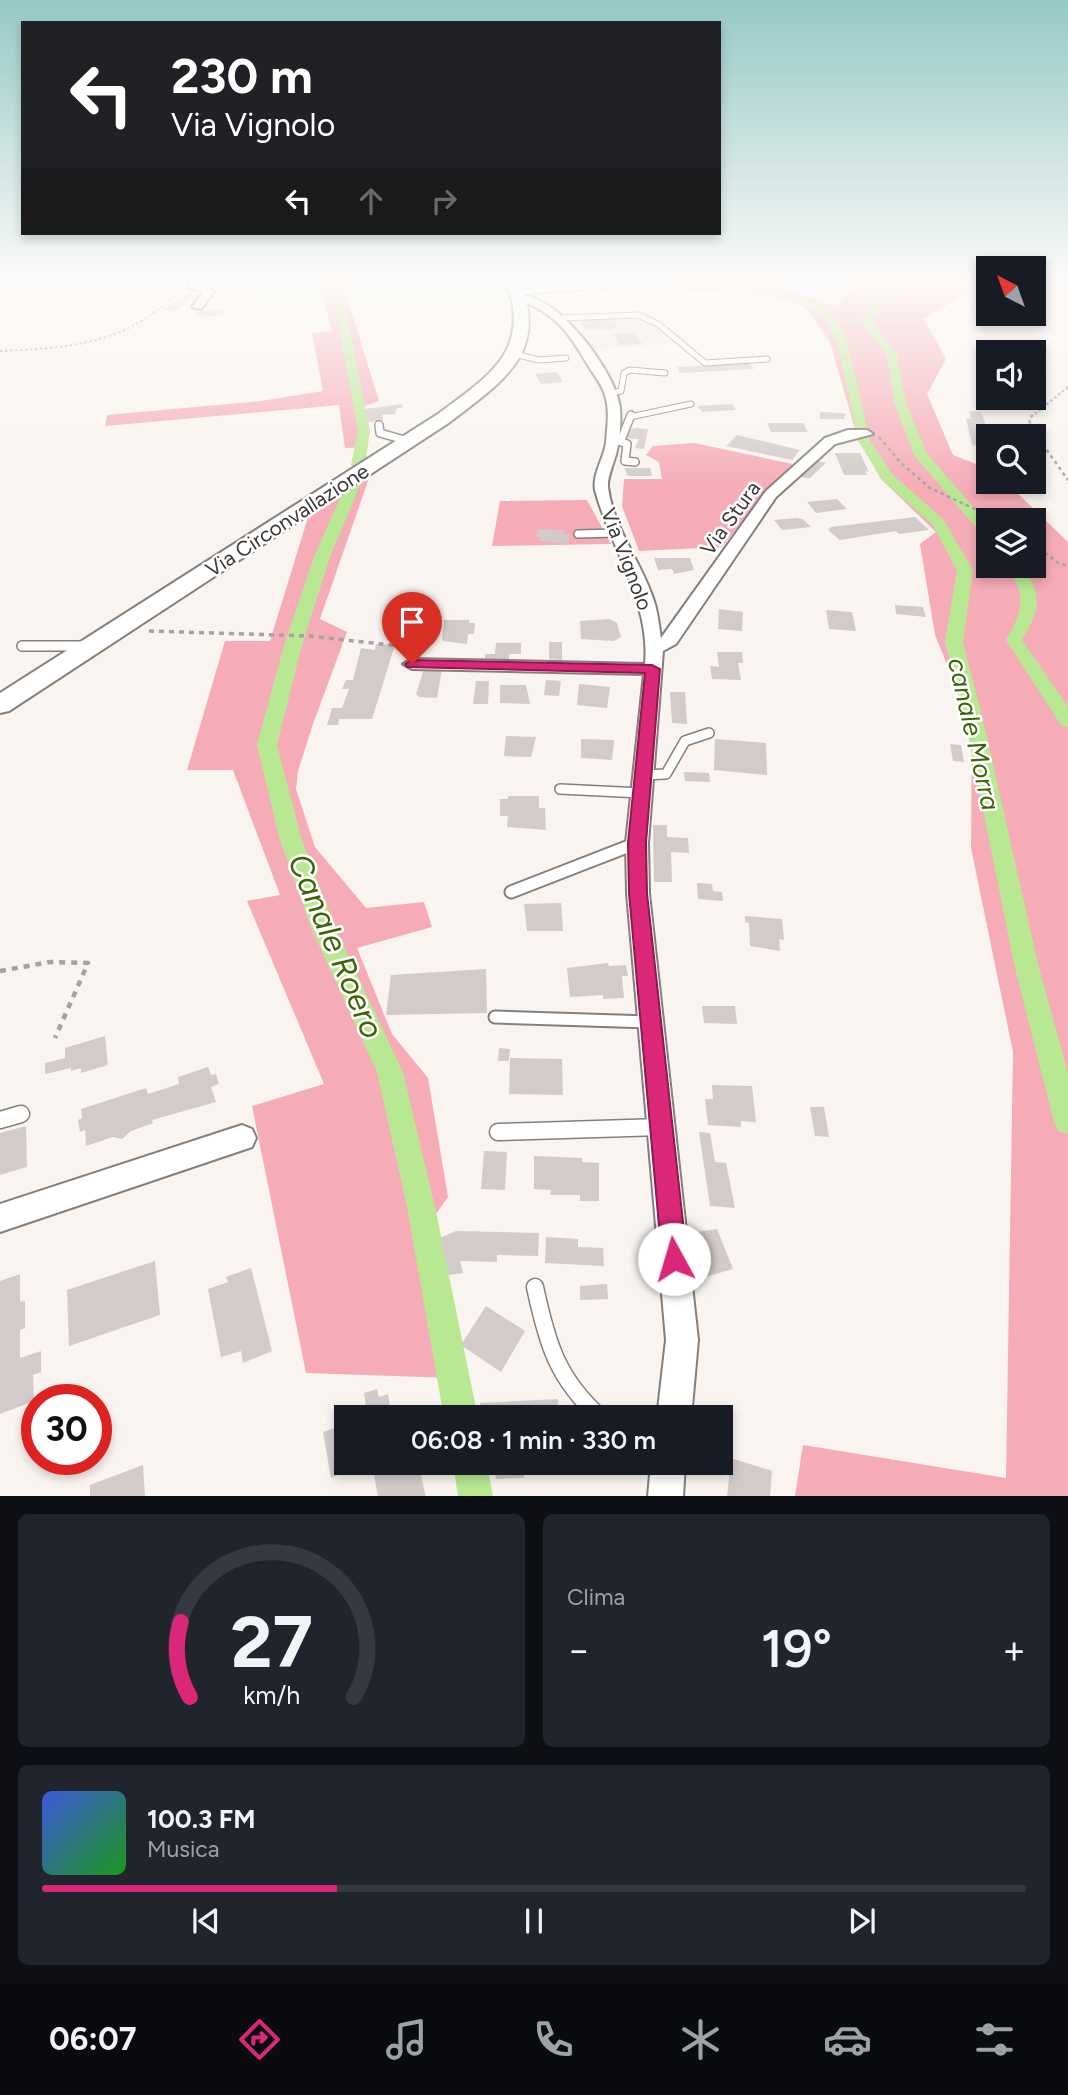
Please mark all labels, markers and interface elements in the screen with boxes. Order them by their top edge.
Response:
text: 230 m [171,46,313,105]
icon: left [56,49,147,140]
text: Via Vignolo [171,106,335,144]
icon: left [279,182,317,220]
icon: ahead [352,182,390,220]
icon: right [425,182,463,220]
north arrow [976,256,1046,326]
map controls [976,256,1046,578]
button: sound [976,340,1046,410]
button: search [976,424,1046,494]
street label: Via Circonvallazione [201,458,373,582]
street label: Via Stura [695,476,765,560]
street label: Via Vignolo [596,504,658,614]
button: layers [976,508,1046,578]
pin [382,592,442,664]
icon: arrive [393,603,431,641]
water label: canale Morra [941,655,1007,813]
water label: Canale Roero [280,848,392,1044]
position arrow [637,1222,711,1296]
speed limit sign: 30 [21,1384,112,1475]
text: 06:08 · 1 min · 330 m [411,1424,656,1456]
text: Clima [567,1583,625,1611]
text: 27 [230,1598,313,1685]
text: 19° [761,1618,832,1680]
text: − [567,1627,591,1673]
text: + [1002,1627,1026,1673]
text: km/h [243,1679,300,1709]
text: 100.3 FM [147,1803,255,1835]
text: Musica [147,1835,220,1863]
icon: previous [187,1902,225,1940]
icon: pause [515,1902,553,1940]
icon: next [843,1902,881,1940]
icon: directions [235,2015,284,2064]
icon: music [382,2015,431,2064]
icon: phone [529,2015,578,2064]
icon: climate [676,2015,725,2064]
icon: car [823,2015,872,2064]
icon: filters [970,2015,1019,2064]
text: 06:07 [49,2020,137,2058]

